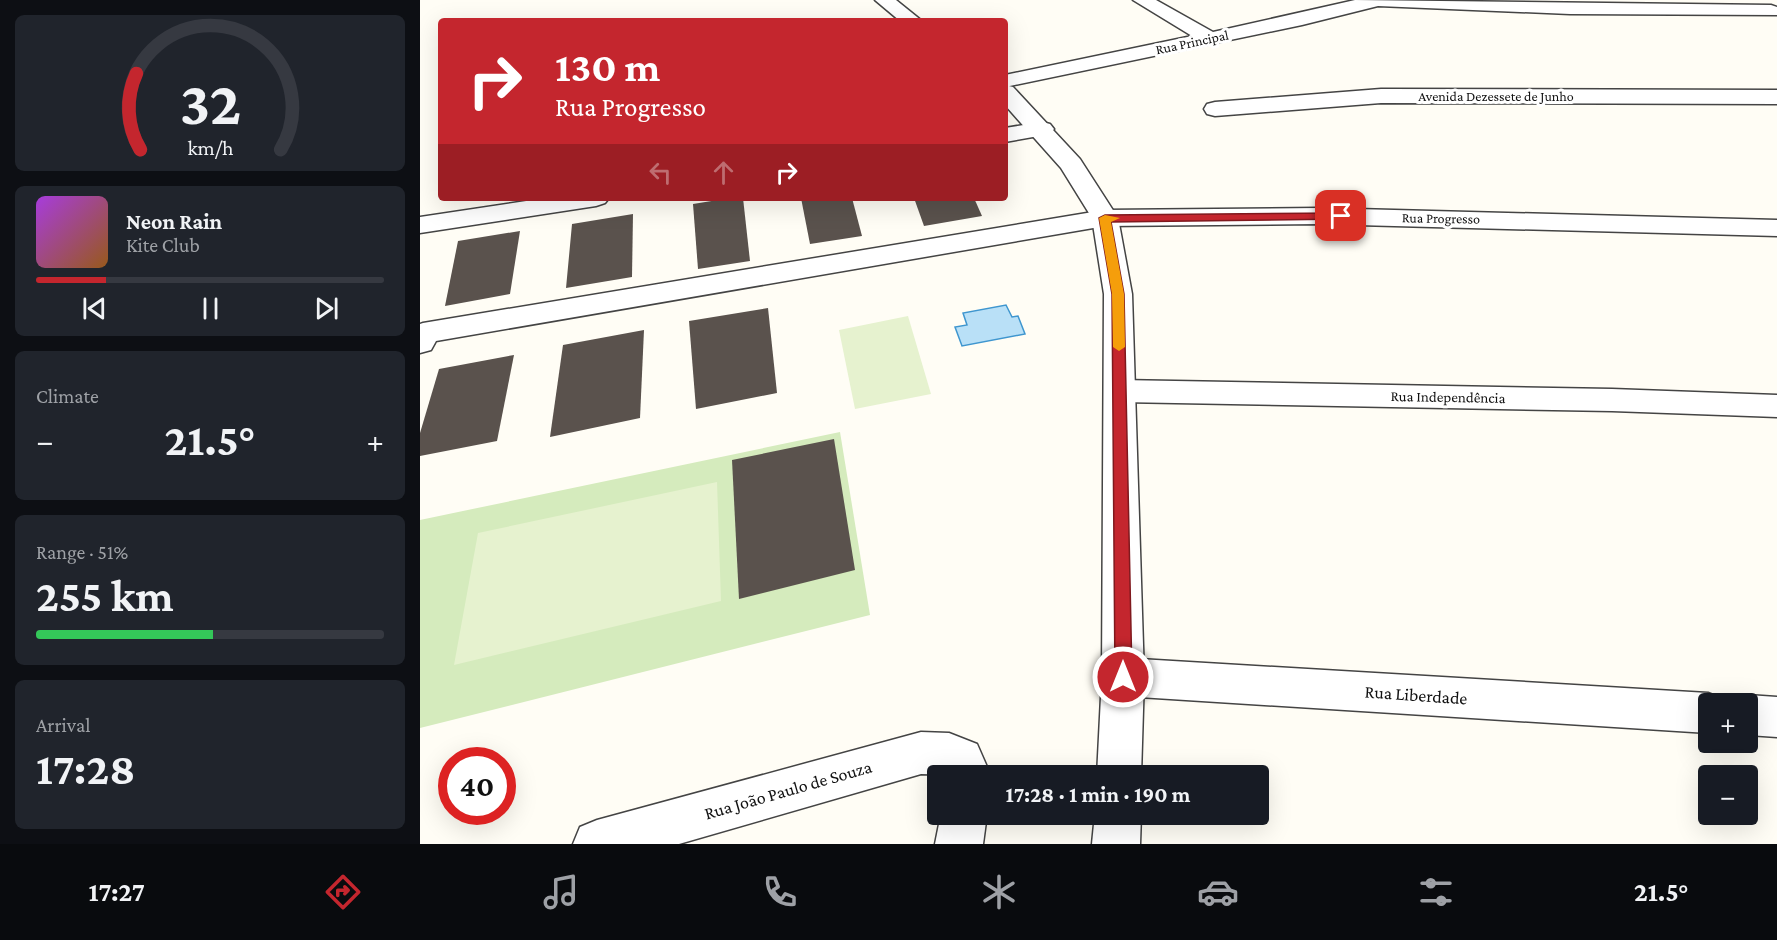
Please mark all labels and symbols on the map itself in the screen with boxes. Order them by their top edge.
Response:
street label: Rua Principal [1154,26,1230,58]
street label: Avenida Dezessete de Junho [1418,88,1574,104]
pin [1315,190,1366,241]
street label: Rua Progresso [1402,209,1480,227]
street label: Rua Independência [1390,388,1506,407]
position arrow [1091,645,1155,709]
street label: Rua Liberdade [1364,681,1468,709]
speed limit sign: 40 [438,747,516,825]
street label: Rua João Paulo de Souza [702,757,874,823]

